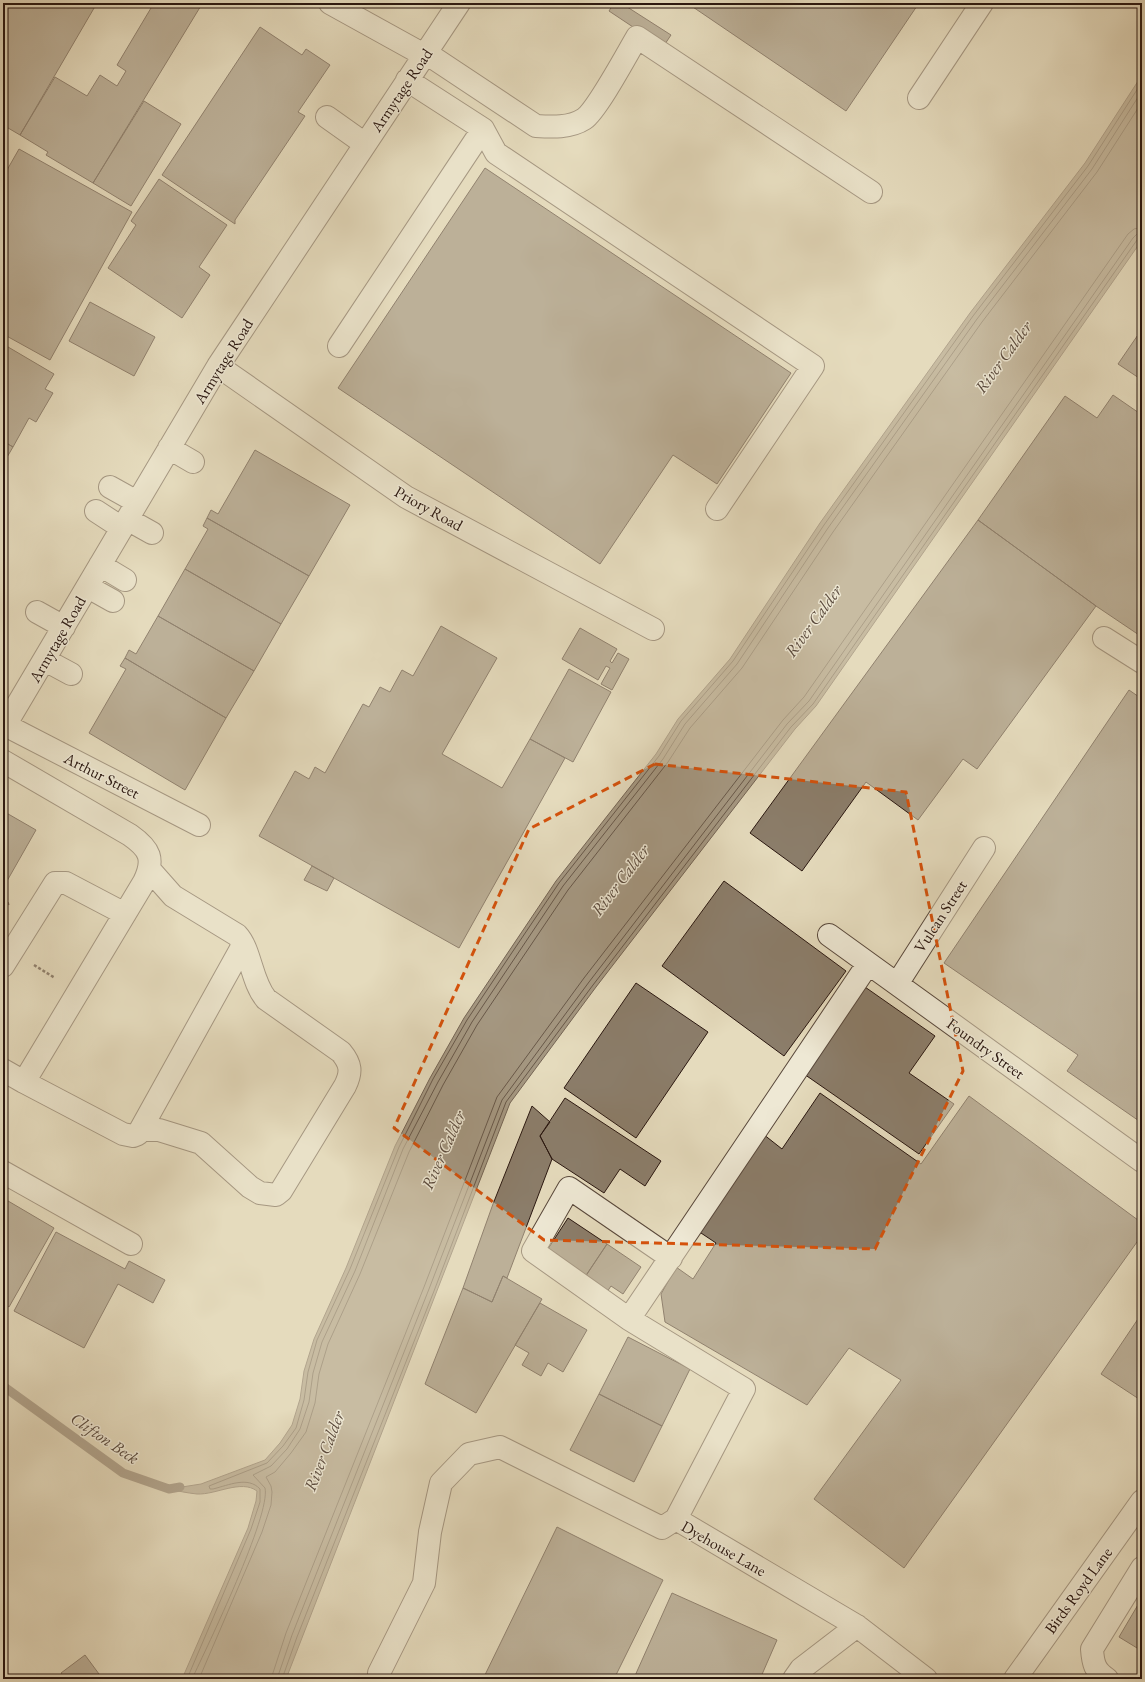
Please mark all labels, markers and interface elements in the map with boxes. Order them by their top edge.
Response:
street label: Armytage Road [365,44,438,137]
street label: Armytage Road [188,314,258,409]
water label: River Calder [969,315,1037,397]
street label: Priory Road [391,481,467,536]
water label: River Calder [779,579,847,661]
street label: Armytage Road [24,591,91,687]
street label: Arthur Street [60,747,143,803]
water label: River Calder [586,839,655,920]
street label: Vulcan Street [909,876,972,957]
street label: Foundry Street [943,1013,1029,1084]
water label: River Calder [416,1106,471,1193]
water label: River Calder [299,1406,350,1494]
water label: Clifton Beck [66,1407,144,1469]
street label: Dyehouse Lane [678,1516,770,1581]
street label: Birds Royd Lane [1040,1543,1117,1638]

